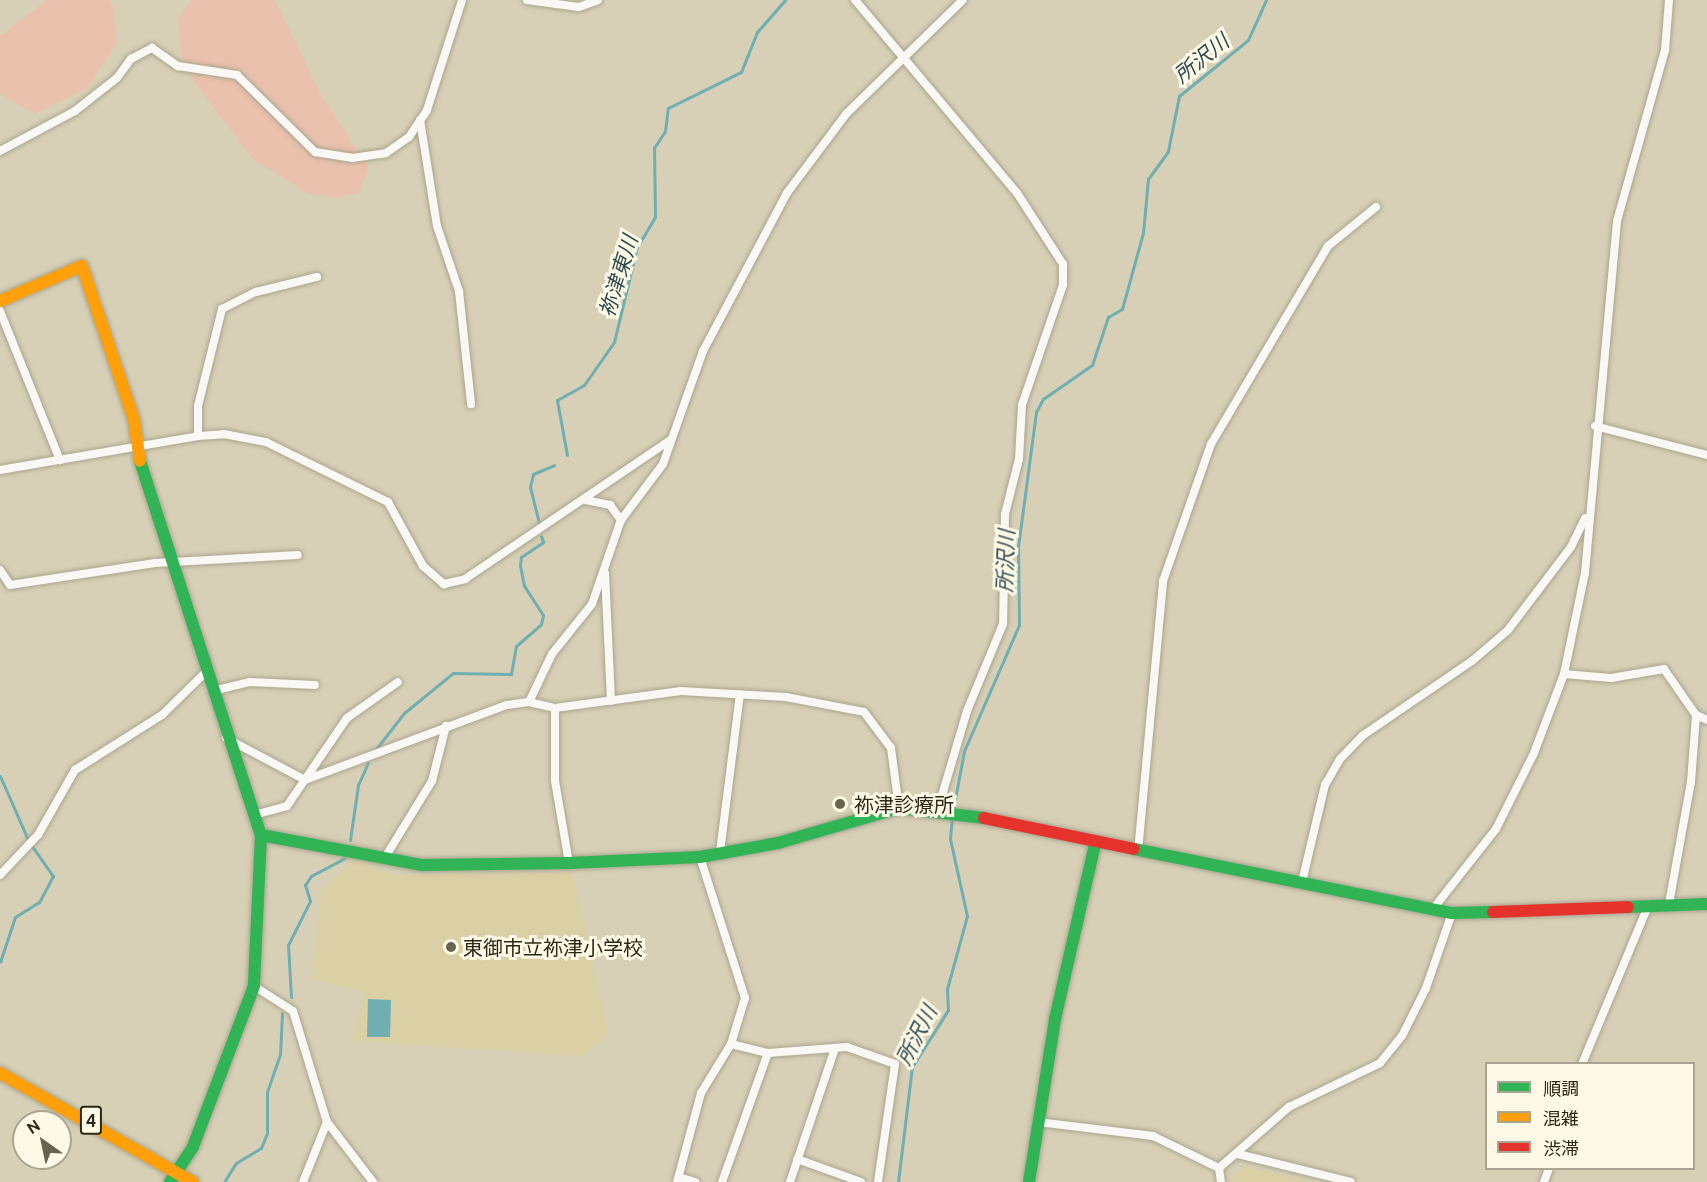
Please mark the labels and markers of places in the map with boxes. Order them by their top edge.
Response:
place label: 祢津診療所 [854,792,954,816]
marker: 祢津診療所 [831,795,849,813]
place label: 東御市立祢津小学校 [463,935,643,959]
marker: 東御市立祢津小学校 [444,940,458,954]

